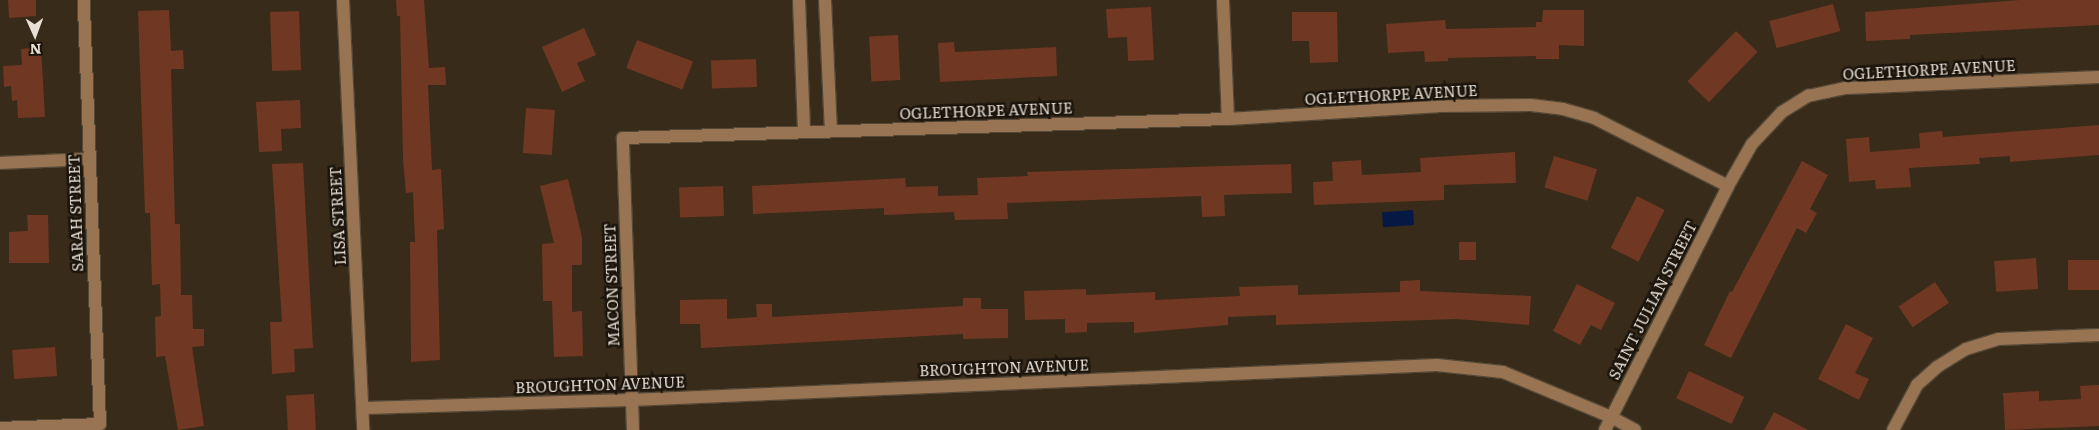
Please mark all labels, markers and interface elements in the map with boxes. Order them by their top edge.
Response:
north arrow [10,10,60,60]
text: N [29,40,42,60]
street label: OGLETHORPE AVENUE [1842,55,2016,83]
street label: OGLETHORPE AVENUE [1304,80,1478,108]
street label: OGLETHORPE AVENUE [899,98,1073,122]
street label: SARAH STREET [64,154,86,272]
street label: LISA STREET [325,166,349,266]
street label: SAINT JULIAN STREET [1604,218,1700,382]
street label: MACON STREET [600,223,622,347]
street label: BROUGHTON AVENUE [919,355,1089,379]
street label: BROUGHTON AVENUE [515,372,685,396]

